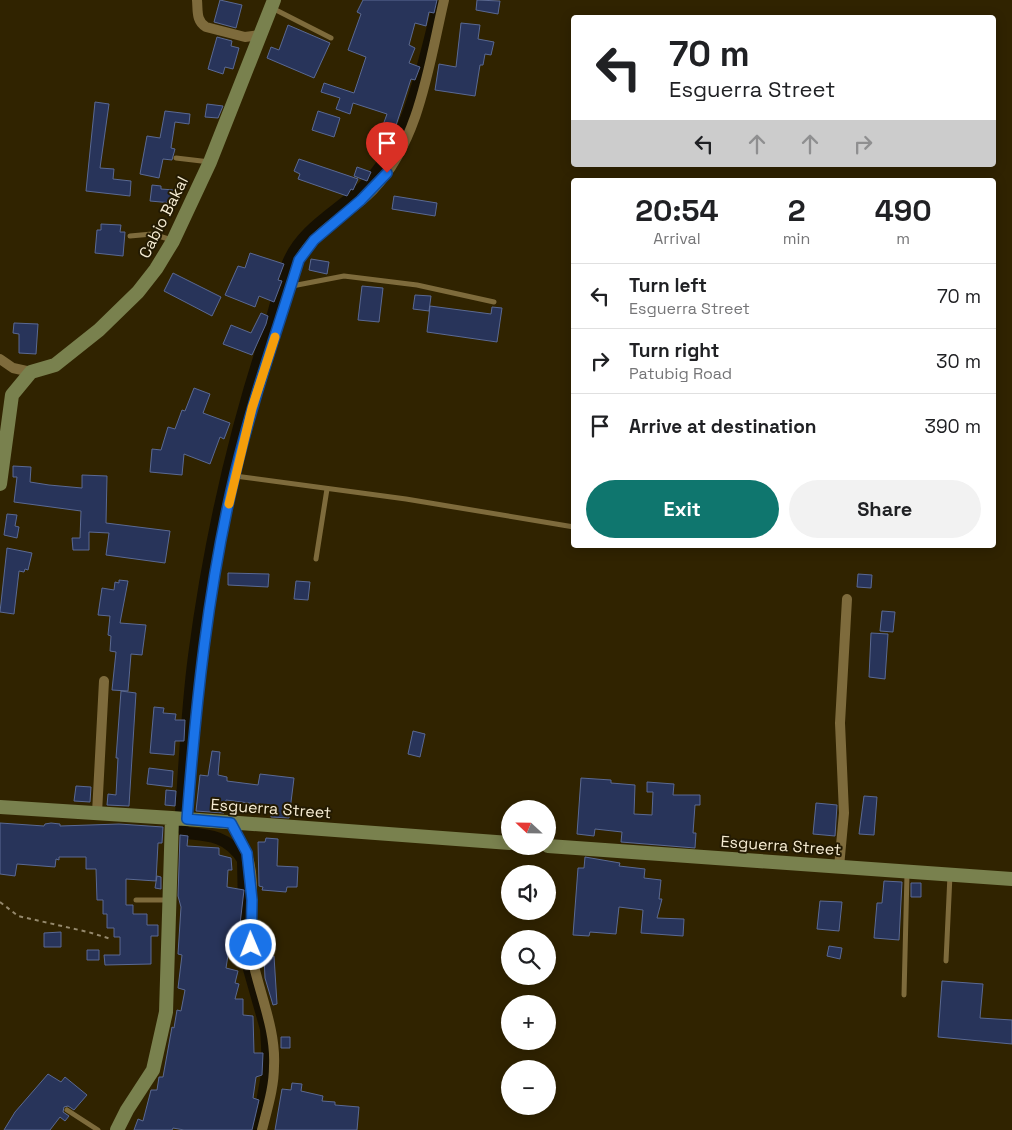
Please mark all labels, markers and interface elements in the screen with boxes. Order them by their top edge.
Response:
text: 70 m [669,32,750,76]
icon: left [586,35,651,100]
text: Esguerra Street [669,75,835,103]
pin [366,122,408,173]
icon: arrive [373,129,401,157]
icon: left [690,130,718,158]
icon: ahead [743,130,771,158]
icon: ahead [796,130,824,158]
icon: right [849,130,877,158]
street label: Cabio Bakal [134,173,193,262]
text: 20:54 [635,191,719,230]
text: 2 [788,191,806,230]
text: 490 [875,191,932,230]
text: Arrival [653,228,701,249]
text: min [783,228,810,249]
text: m [896,228,910,249]
text: Turn left [629,273,707,298]
icon: left [586,282,614,310]
text: 70 m [937,284,981,309]
text: Esguerra Street [629,298,750,319]
text: Turn right [629,338,719,363]
icon: right [586,347,614,375]
text: 30 m [936,349,981,374]
text: Patubig Road [629,363,732,384]
icon: arrive [586,412,614,440]
text: Arrive at destination [629,414,817,439]
text: 390 m [924,414,981,439]
button: Exit [586,480,779,538]
button: Share [789,480,981,538]
street label: Esguerra Street [210,794,332,823]
north arrow [501,800,556,855]
map controls [501,800,556,1115]
street label: Esguerra Street [720,831,842,860]
button: sound [501,865,556,920]
position arrow [224,918,276,970]
button: search [501,930,556,985]
button: + [501,995,556,1050]
button: − [501,1060,556,1115]

